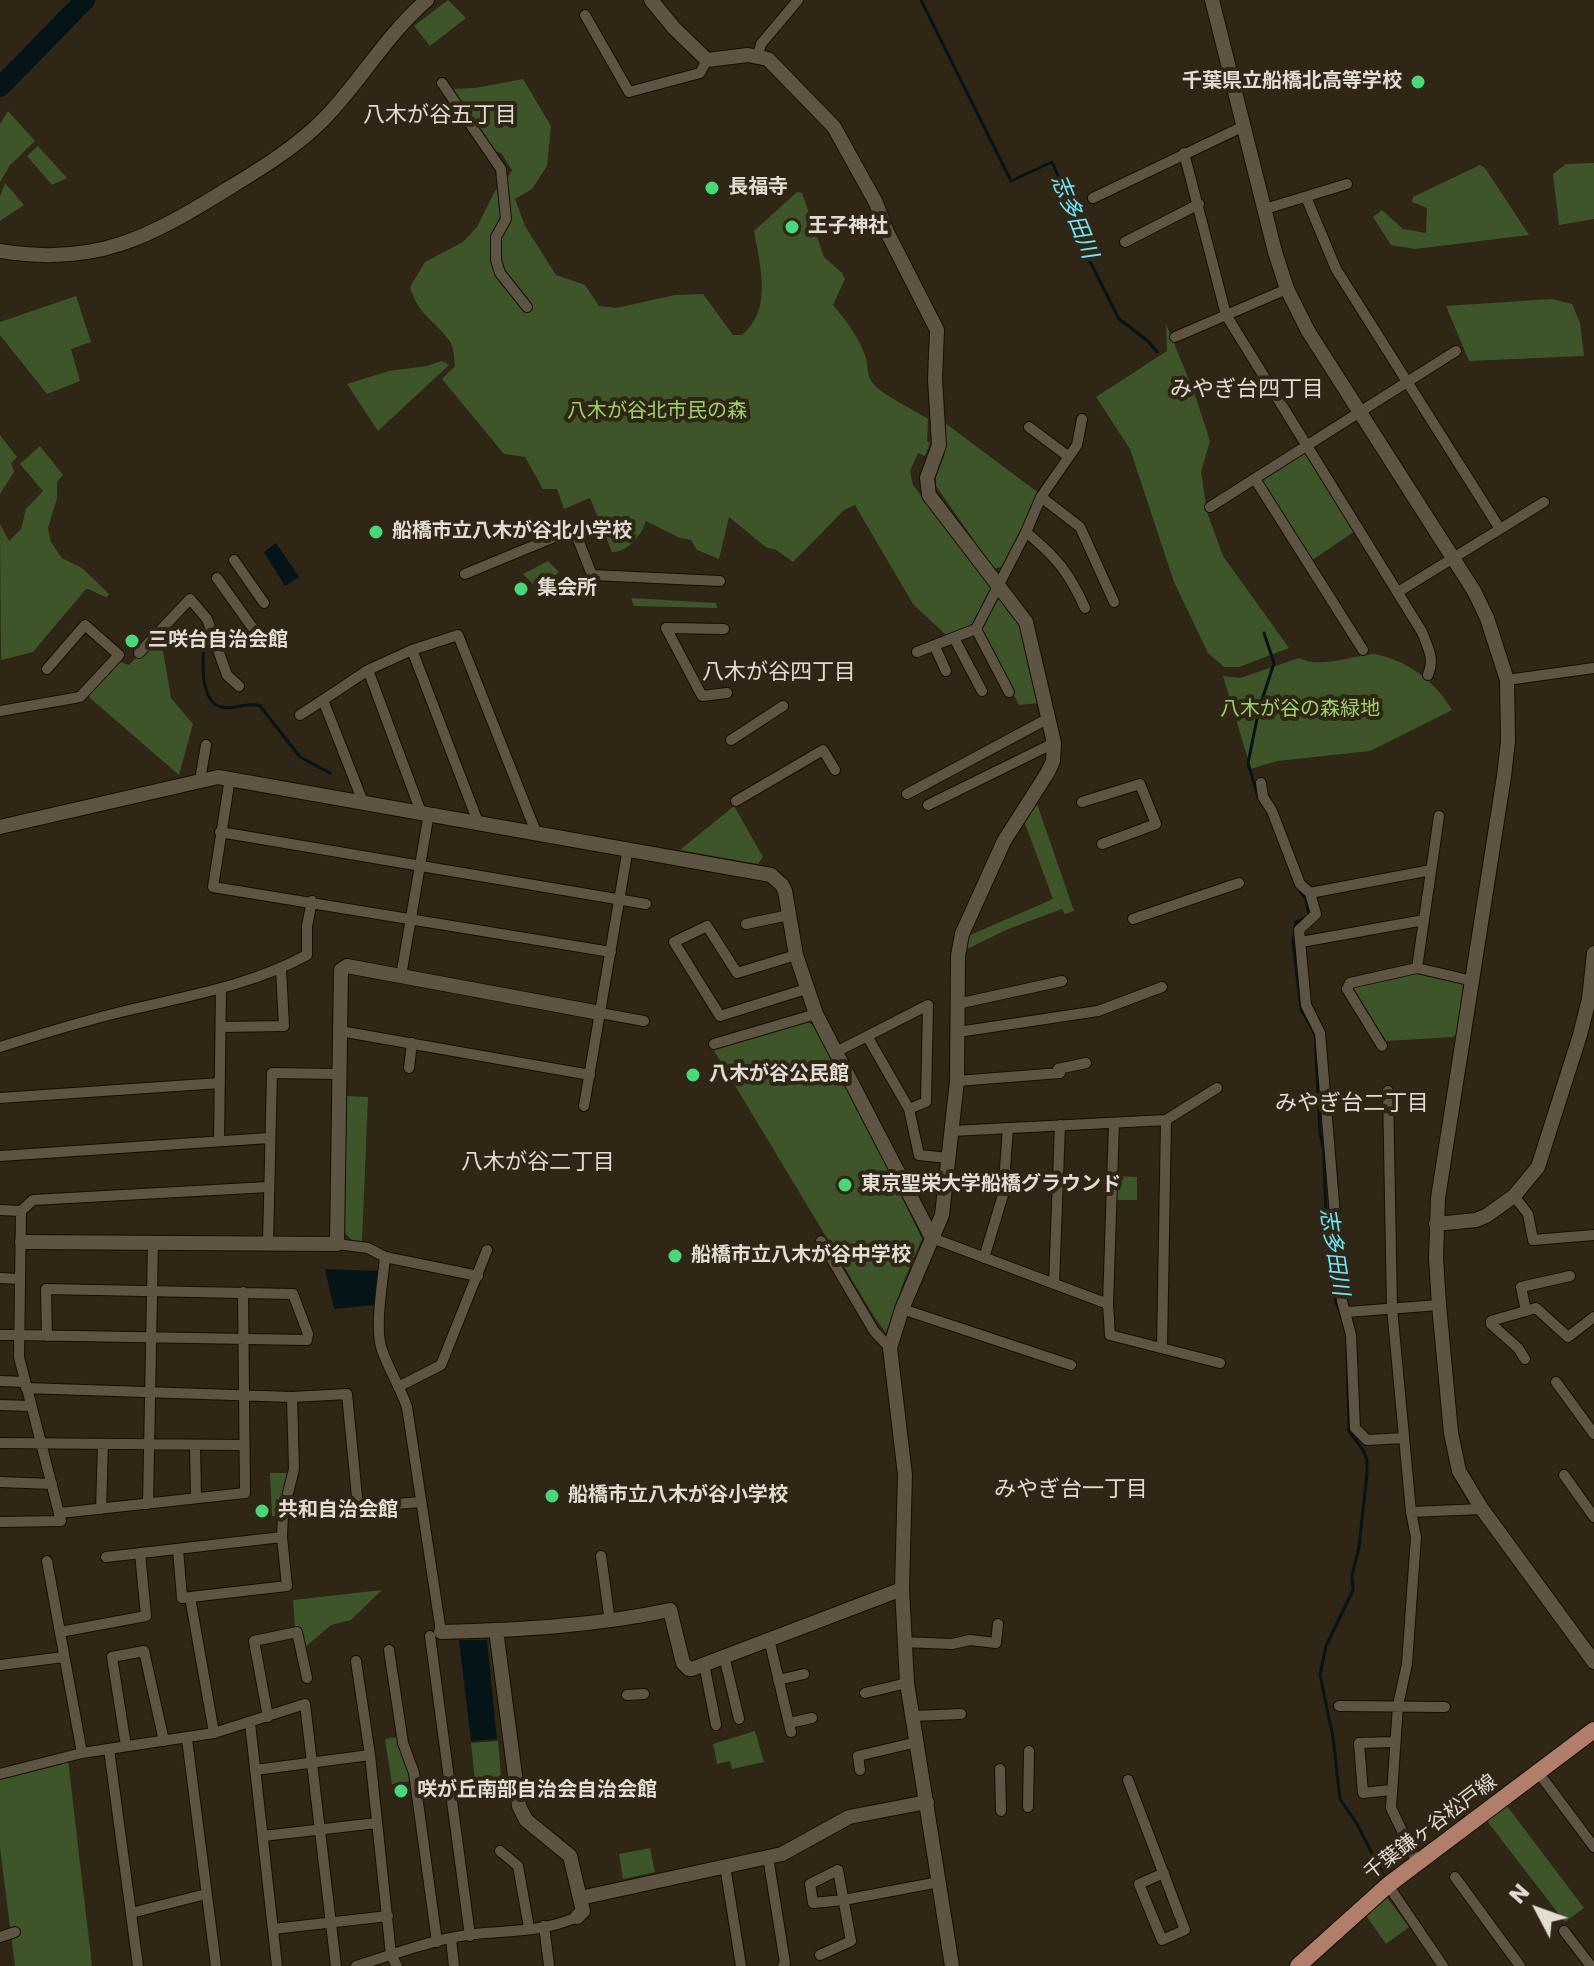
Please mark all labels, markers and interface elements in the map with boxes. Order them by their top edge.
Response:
place label: 千葉県立船橋北高等学校 [1182,70,1402,94]
marker: 千葉県立船橋北高等学校 [1409,73,1427,91]
district label: 八木が谷五丁目 [363,103,517,129]
water label: 志多田川 [1044,171,1102,263]
place label: 長福寺 [728,176,788,200]
marker: 長福寺 [703,179,721,197]
place label: 王子神社 [808,215,888,239]
marker: 王子神社 [783,218,801,236]
district label: みやぎ台四丁目 [1170,377,1324,403]
park label: 八木が谷北市民の森 [567,400,747,424]
place label: 船橋市立八木が谷北小学校 [392,520,632,544]
marker: 船橋市立八木が谷北小学校 [367,523,385,541]
place label: 集会所 [537,577,597,601]
marker: 集会所 [512,580,530,598]
place label: 三咲台自治会館 [148,629,288,653]
marker: 三咲台自治会館 [123,632,141,650]
district label: 八木が谷四丁目 [702,660,856,686]
park label: 八木が谷の森緑地 [1220,698,1380,722]
place label: 八木が谷公民館 [709,1063,849,1087]
marker: 八木が谷公民館 [684,1066,702,1084]
district label: みやぎ台二丁目 [1275,1091,1429,1117]
district label: 八木が谷二丁目 [461,1150,615,1176]
place label: 東京聖栄大学船橋グラウンド [861,1173,1121,1197]
marker: 東京聖栄大学船橋グラウンド [836,1176,854,1194]
water label: 志多田川 [1313,1206,1353,1298]
place label: 船橋市立八木が谷中学校 [691,1244,911,1268]
marker: 船橋市立八木が谷中学校 [666,1247,684,1265]
district label: みやぎ台一丁目 [994,1477,1148,1503]
place label: 船橋市立八木が谷小学校 [568,1484,788,1508]
marker: 船橋市立八木が谷小学校 [543,1487,561,1505]
place label: 共和自治会館 [278,1499,398,1523]
marker: 共和自治会館 [253,1502,271,1520]
street label: 千葉鎌ヶ谷松戸線 [1360,1770,1502,1886]
place label: 咲が丘南部自治会自治会館 [417,1779,657,1803]
marker: 咲が丘南部自治会自治会館 [392,1782,410,1800]
north arrow [1498,1870,1578,1950]
text: N [1502,1878,1537,1910]

